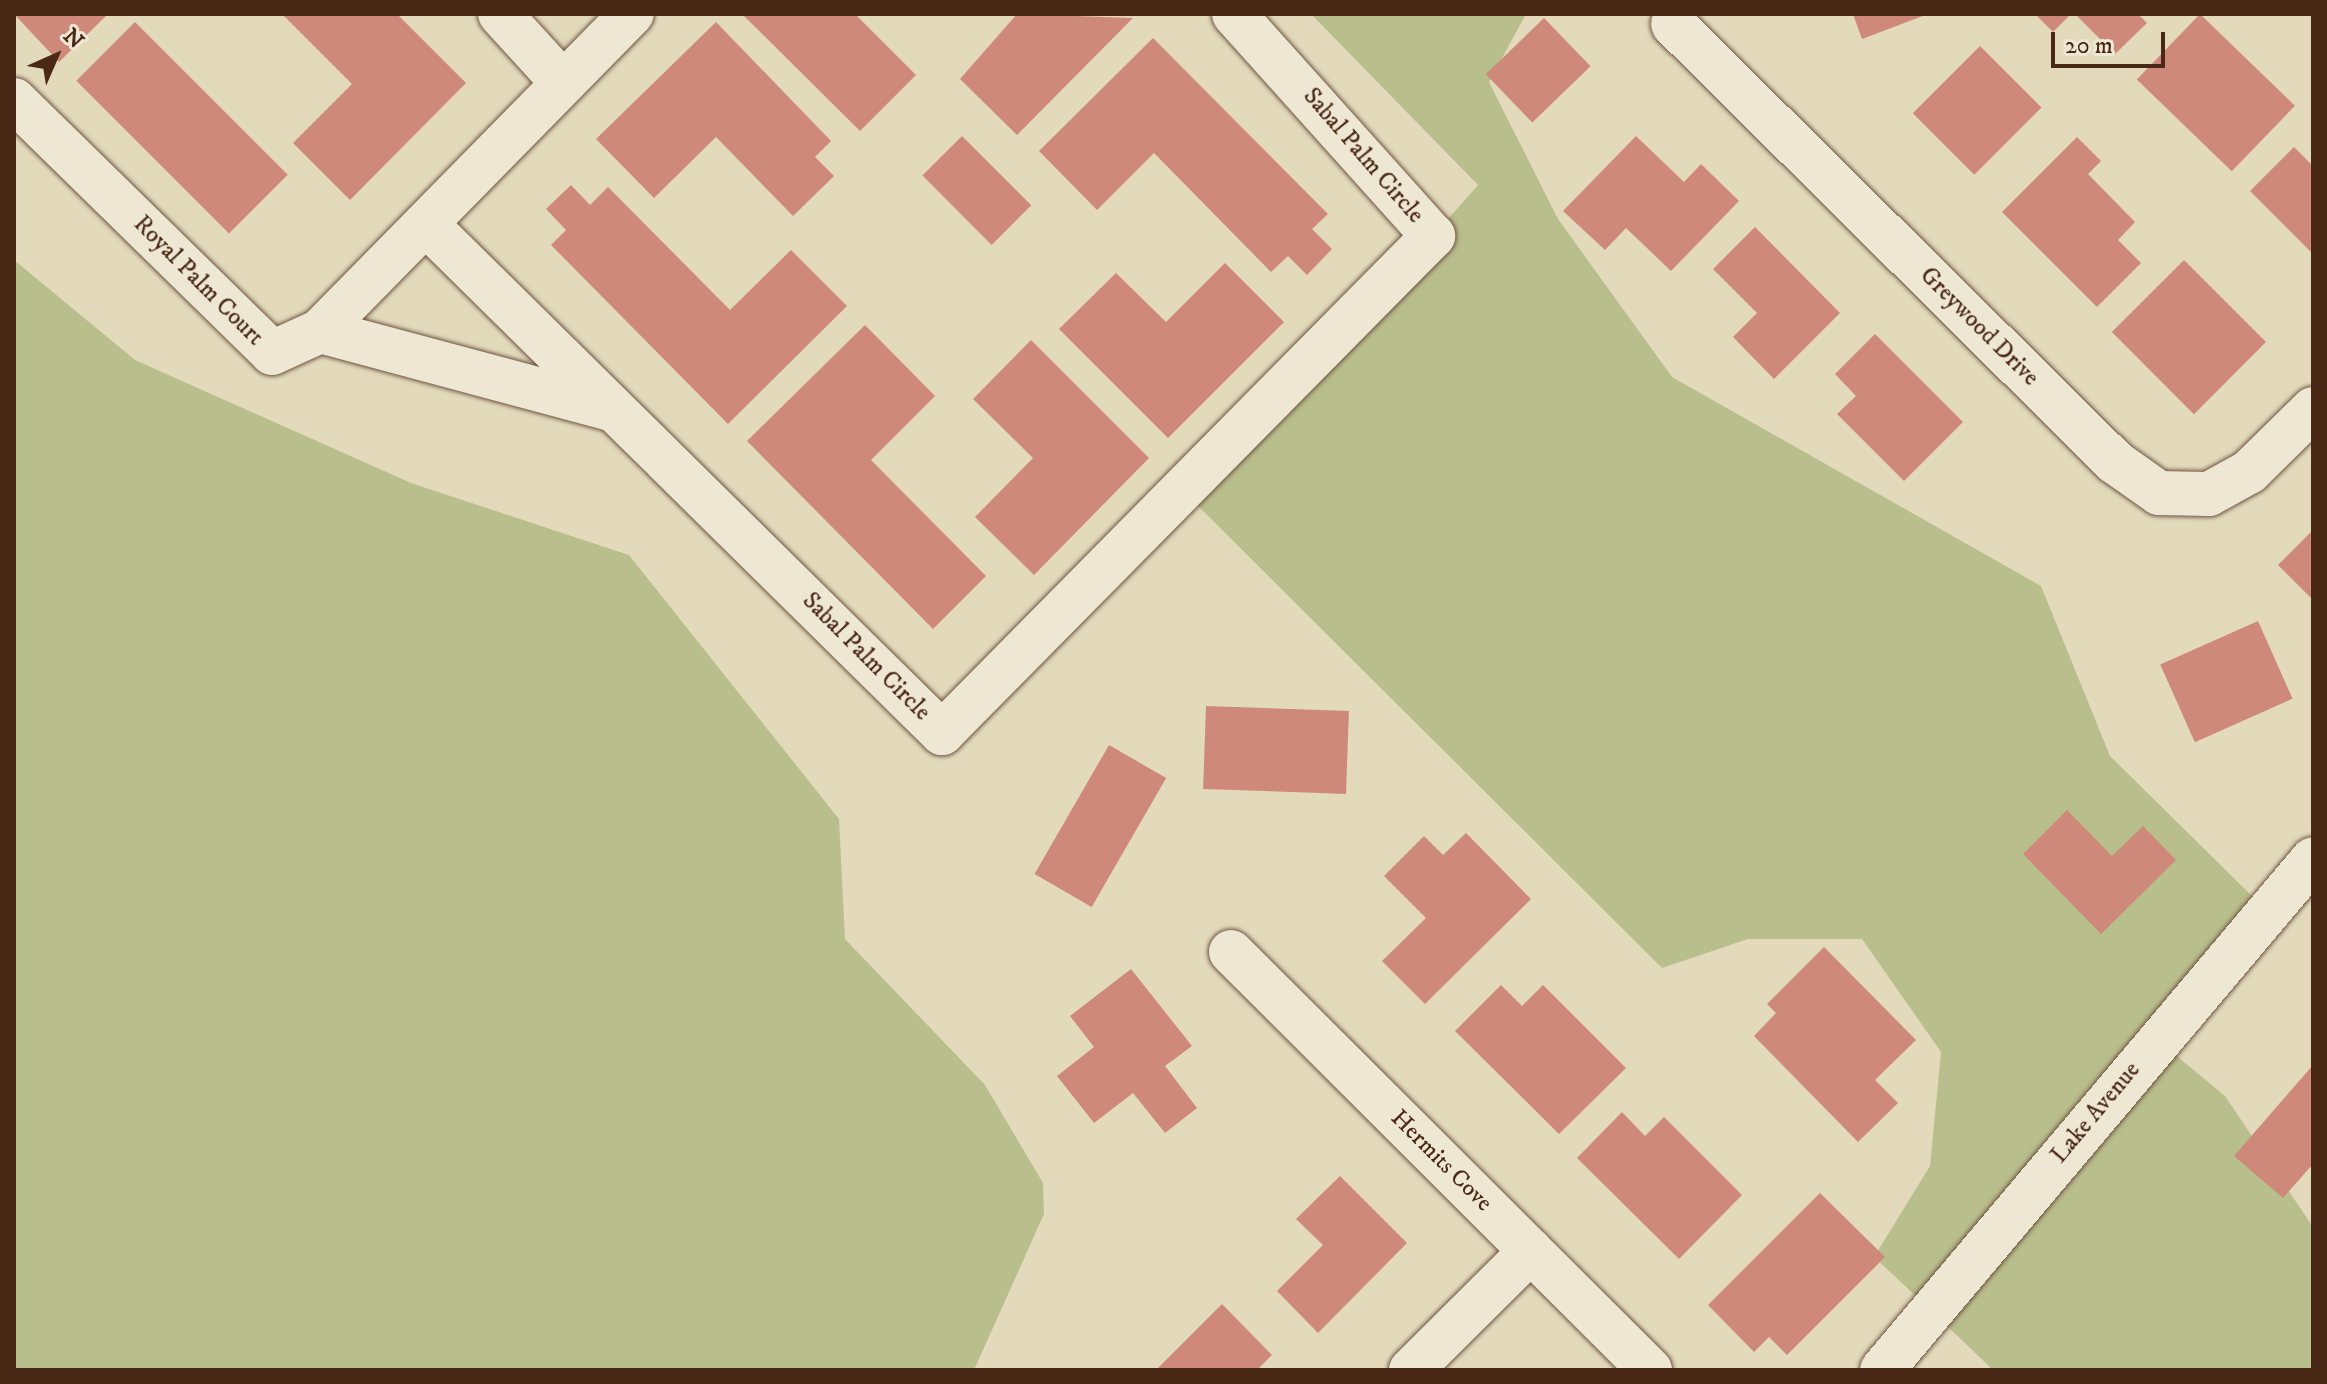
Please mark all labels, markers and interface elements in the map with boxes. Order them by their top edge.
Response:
north arrow [16,16,96,96]
scale bar [2055,16,2169,66]
text: N [57,23,89,55]
text: 20 m [2065,31,2113,61]
street label: Sabal Palm Circle [1297,83,1429,229]
street label: Royal Palm Court [127,210,269,352]
street label: Greywood Drive [1914,262,2044,392]
street label: Sabal Palm Circle [796,587,936,727]
street label: Lake Avenue [2045,1056,2147,1170]
street label: Hermits Cove [1384,1104,1498,1218]

